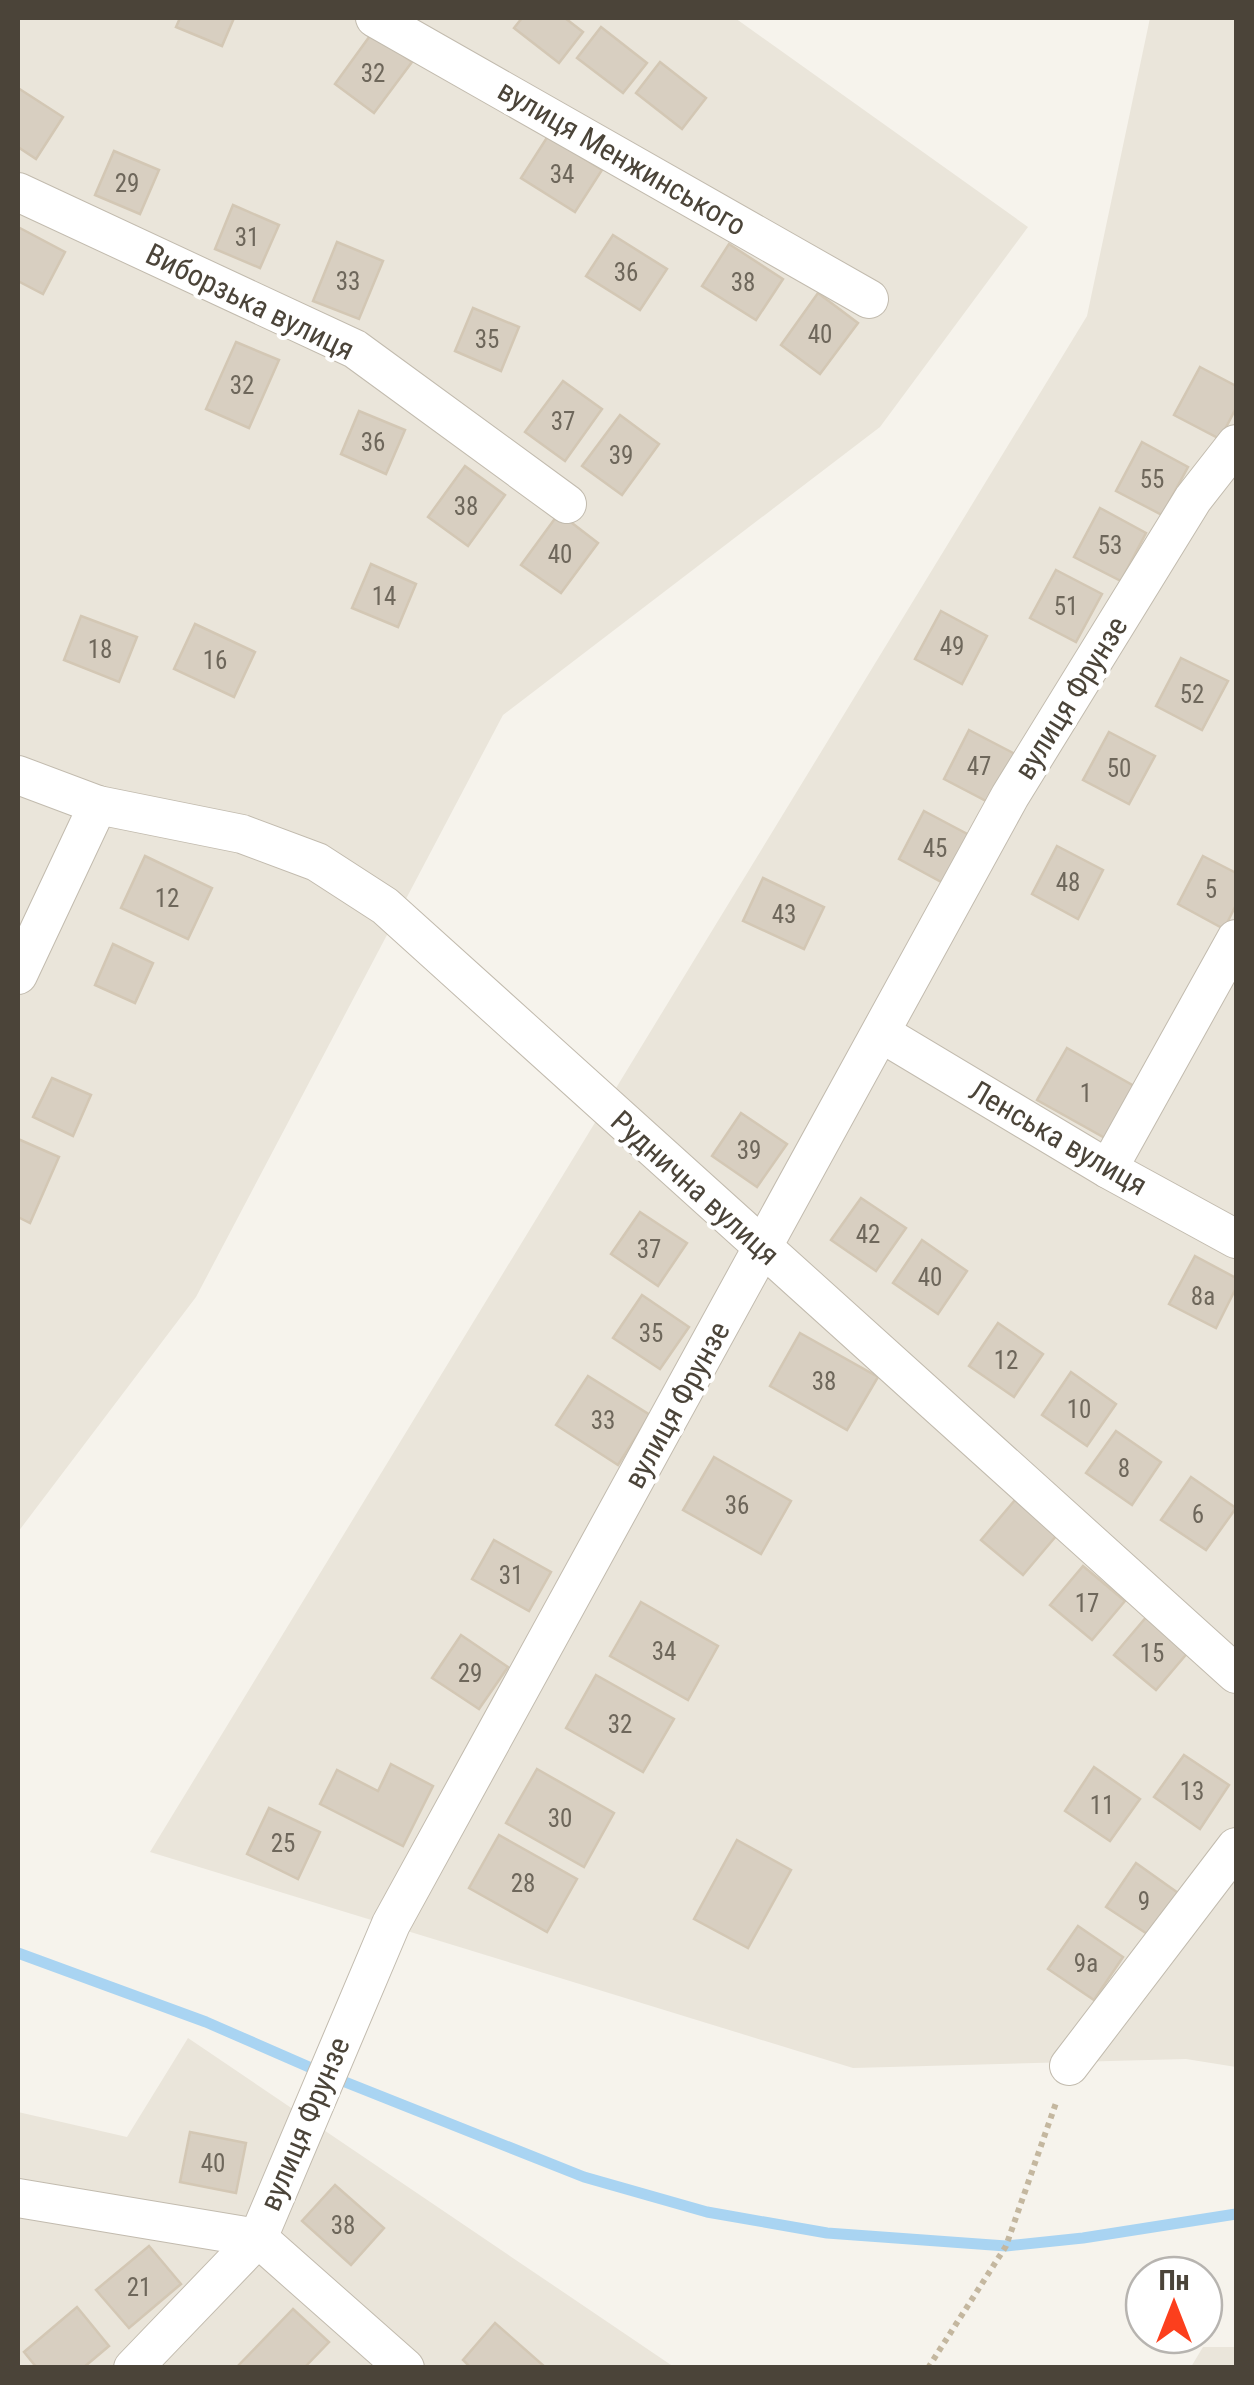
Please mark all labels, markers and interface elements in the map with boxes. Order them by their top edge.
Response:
house number: 32 [361,59,385,88]
street label: вулиця Менжинського [492,72,752,243]
house number: 34 [550,160,574,189]
house number: 29 [115,169,139,198]
house number: 31 [235,223,259,252]
street label: Виборзька вулиця [140,236,360,367]
house number: 36 [614,258,638,287]
house number: 33 [336,267,360,296]
house number: 38 [731,268,755,297]
house number: 40 [808,320,832,349]
house number: 35 [475,325,499,354]
house number: 32 [230,371,254,400]
house number: 37 [551,407,575,436]
house number: 36 [361,428,385,457]
house number: 39 [609,441,633,470]
house number: 55 [1140,465,1164,494]
house number: 38 [454,492,478,521]
house number: 53 [1098,531,1122,560]
house number: 40 [548,540,572,569]
house number: 14 [372,582,396,611]
house number: 51 [1054,592,1078,621]
street label: вулиця Фрунзе [1007,610,1134,785]
house number: 49 [940,632,964,661]
house number: 18 [88,635,112,664]
house number: 16 [203,646,227,675]
house number: 52 [1180,680,1204,709]
house number: 47 [967,752,991,781]
house number: 50 [1107,754,1131,783]
house number: 45 [923,834,947,863]
house number: 48 [1056,868,1080,897]
house number: 5 [1205,875,1217,904]
house number: 12 [155,884,179,913]
house number: 43 [772,900,796,929]
street label: Ленська вулиця [963,1073,1153,1203]
house number: 1 [1080,1079,1092,1108]
street label: Руднична вулиця [604,1103,787,1272]
house number: 39 [737,1136,761,1165]
house number: 42 [856,1220,880,1249]
house number: 37 [637,1235,661,1264]
house number: 40 [918,1263,942,1292]
house number: 8а [1191,1282,1215,1311]
street label: вулиця Фрунзе [616,1315,737,1494]
house number: 35 [639,1319,663,1348]
house number: 12 [994,1346,1018,1375]
house number: 38 [812,1367,836,1396]
house number: 10 [1067,1395,1091,1424]
house number: 33 [591,1406,615,1435]
house number: 8 [1118,1454,1130,1483]
house number: 36 [725,1491,749,1520]
house number: 6 [1192,1500,1204,1529]
house number: 31 [499,1561,523,1590]
house number: 17 [1075,1589,1099,1618]
house number: 34 [652,1637,676,1666]
house number: 15 [1140,1639,1164,1668]
house number: 29 [458,1659,482,1688]
house number: 32 [608,1710,632,1739]
house number: 13 [1180,1777,1204,1806]
house number: 11 [1090,1791,1114,1820]
house number: 30 [548,1804,572,1833]
house number: 25 [271,1829,295,1858]
house number: 28 [511,1869,535,1898]
house number: 9 [1138,1887,1150,1916]
house number: 9а [1074,1949,1098,1978]
street label: вулиця Фрунзе [252,2032,357,2216]
house number: 40 [201,2149,225,2178]
house number: 38 [331,2211,355,2240]
north arrow [1124,2255,1224,2355]
text: Пн [1158,2264,1190,2297]
house number: 21 [127,2273,151,2302]

